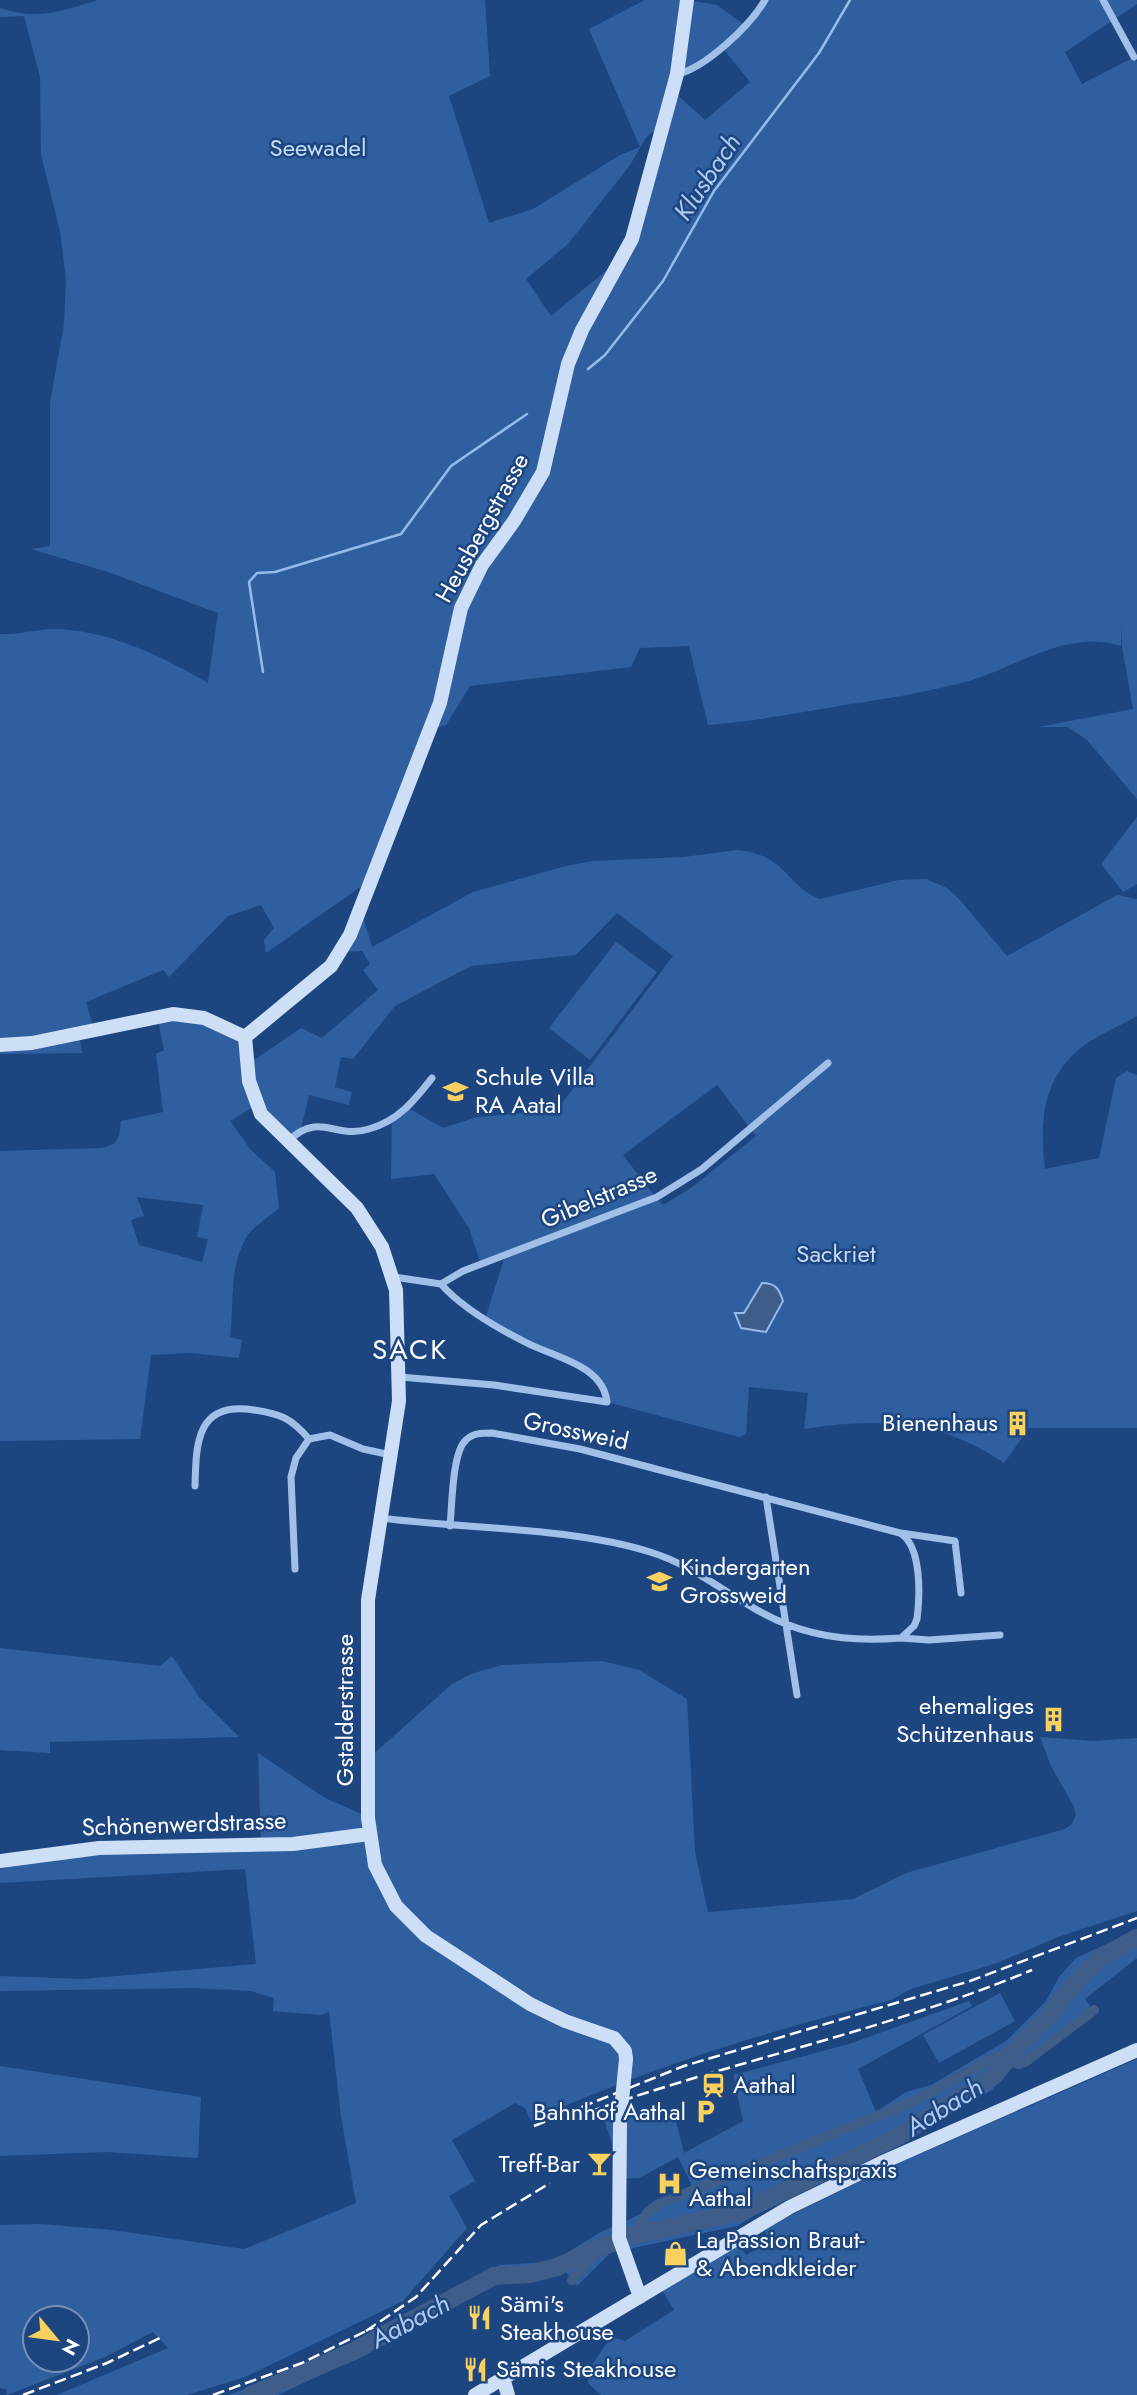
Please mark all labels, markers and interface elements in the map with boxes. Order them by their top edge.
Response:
water label: Klusbach [664,126,750,228]
park label: Seewadel [270,130,366,165]
street label: Heusbergstrasse [426,447,537,609]
place label: Schule Villa RA Aatal [475,1059,595,1122]
school or university icon: Schule Villa RA Aatal [441,1077,469,1105]
street label: Gibelstrasse [535,1156,662,1237]
park label: Sackriet [796,1236,876,1271]
district label: SACK [372,1329,448,1370]
street label: Grossweid [520,1402,632,1459]
place label: Bienenhaus [882,1405,998,1440]
building icon: Bienenhaus [1004,1409,1032,1437]
place label: Kindergarten Grossweid [680,1549,811,1612]
school or university icon: Kindergarten Grossweid [646,1567,674,1595]
street label: Gstalderstrasse [327,1634,362,1786]
place label: ehemaliges Schützenhaus [896,1688,1034,1751]
building icon: ehemaliges Schützenhaus [1040,1706,1068,1734]
street label: Schönenwerdstrasse [81,1802,287,1845]
place label: Aathal [733,2067,796,2102]
water label: Aabach [897,2068,990,2146]
station icon: Aathal [699,2071,727,2099]
place label: Bahnhof Aathal [533,2094,686,2129]
parking icon: Bahnhof Aathal [692,2098,720,2126]
place label: Treff-Bar [499,2146,581,2181]
bar icon: Treff-Bar [586,2150,614,2178]
place label: Gemeinschaftspraxis Aathal [689,2152,897,2215]
hospital icon: Gemeinschaftspraxis Aathal [655,2170,683,2198]
place label: La Passion Braut- & Abendkleider [696,2222,865,2285]
shop icon: La Passion Braut- & Abendkleider [662,2240,690,2268]
water label: Aabach [363,2284,456,2358]
place label: Sämi's Steakhouse [500,2286,614,2349]
north arrow [21,2304,91,2374]
restaurant icon: Sämi's Steakhouse [466,2304,494,2332]
text: N [55,2334,86,2360]
place label: Sämis Steakhouse [496,2351,676,2386]
restaurant icon: Sämis Steakhouse [462,2355,490,2383]

